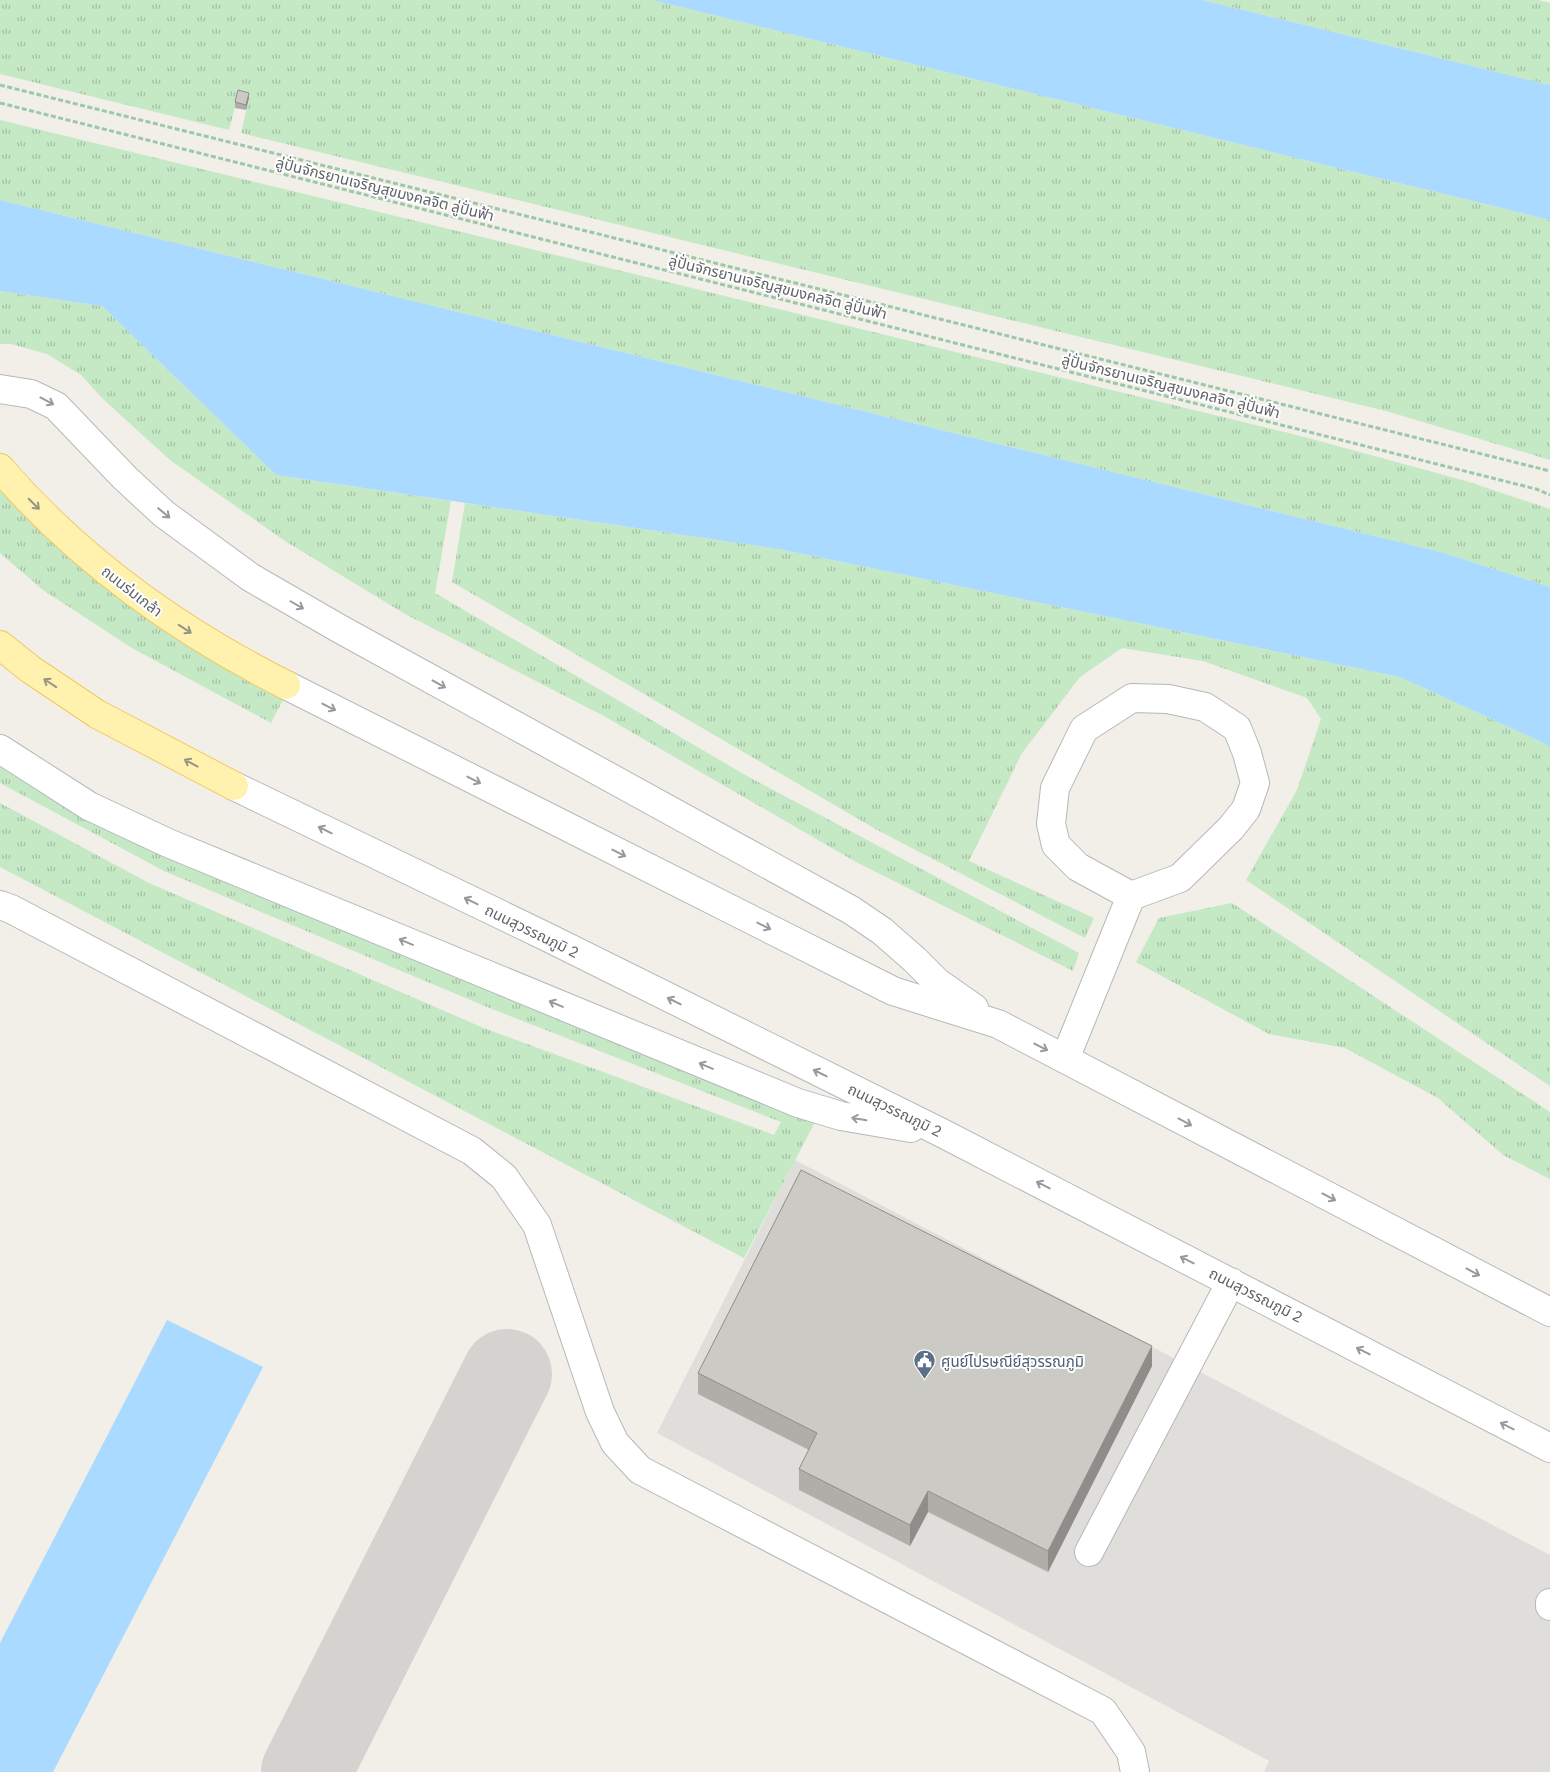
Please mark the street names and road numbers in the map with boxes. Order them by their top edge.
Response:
street label: ลู่ปั่นจักรยานเจริญสุขมงคลจิต ลู่ปั่นฟ้า [274,152,496,225]
street label: ลู่ปั่นจักรยานเจริญสุขมงคลจิต ลู่ปั่นฟ้า [667,250,889,323]
street label: ลู่ปั่นจักรยานเจริญสุขมงคลจิต ลู่ปั่นฟ้า [1060,349,1282,422]
street label: ถนนร่มเกล้า [98,561,166,621]
street label: ถนนสุวรรณภูมิ 2 [482,900,582,962]
street label: ถนนสุวรรณภูมิ 2 [845,1079,945,1141]
street label: ถนนสุวรรณภูมิ 2 [1206,1263,1306,1327]

